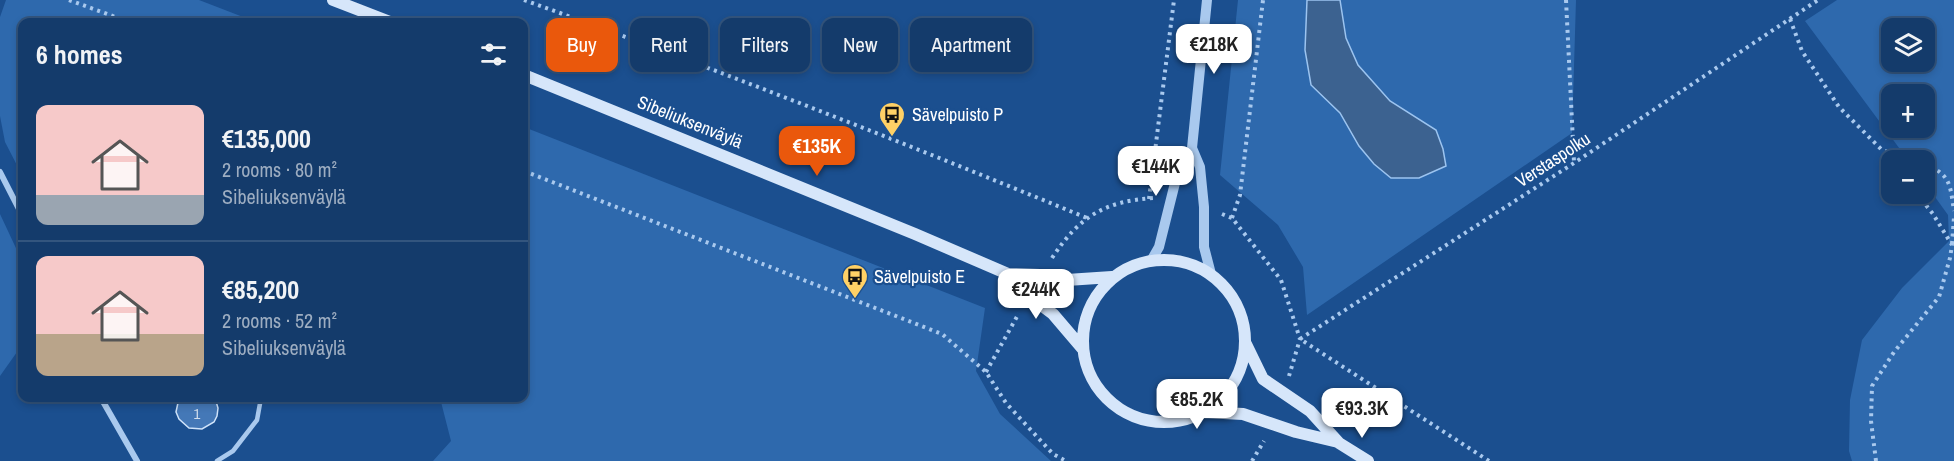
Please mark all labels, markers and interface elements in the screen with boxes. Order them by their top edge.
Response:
chip: Buy [546,18,618,72]
chip: Rent [630,18,708,72]
chip: Filters [720,18,810,72]
chip: New [822,18,898,72]
chip: Apartment [910,18,1032,72]
map controls [1881,18,1935,204]
button: layers [1881,18,1935,72]
pin: €218K [1172,24,1256,75]
text: €218K [1190,30,1238,57]
text: 6 homes [36,37,123,72]
icon: filters [477,38,510,71]
button: + [1881,84,1935,138]
street label: Sibeliuksenväylä [634,89,747,154]
bus stop icon: Sävelpuisto P [877,100,907,138]
place label: Sävelpuisto P [912,102,1003,127]
text: €135,000 [222,121,311,156]
pin: €135K [775,126,859,177]
street label: Verstaspolku [1510,126,1595,193]
icon: home [84,129,156,201]
text: €135K [793,132,841,159]
pin: €144K [1114,146,1198,197]
button: − [1881,150,1935,204]
text: €144K [1132,152,1180,179]
text: 2 rooms · 80 m² [222,156,337,183]
text: Sibeliuksenväylä [222,183,346,210]
bus stop icon: Sävelpuisto E [840,262,870,300]
place label: Sävelpuisto E [874,264,965,289]
pin: €244K [994,269,1078,320]
text: €85,200 [222,272,299,307]
text: €244K [1012,275,1060,302]
icon: home [84,280,156,352]
text: 2 rooms · 52 m² [222,307,337,334]
text: Sibeliuksenväylä [222,334,346,361]
pin: €85.2K [1148,379,1246,430]
text: €85.2K [1171,385,1223,412]
pin: €93.3K [1313,388,1411,439]
text: €93.3K [1336,394,1388,421]
house number: 1 [194,403,201,424]

